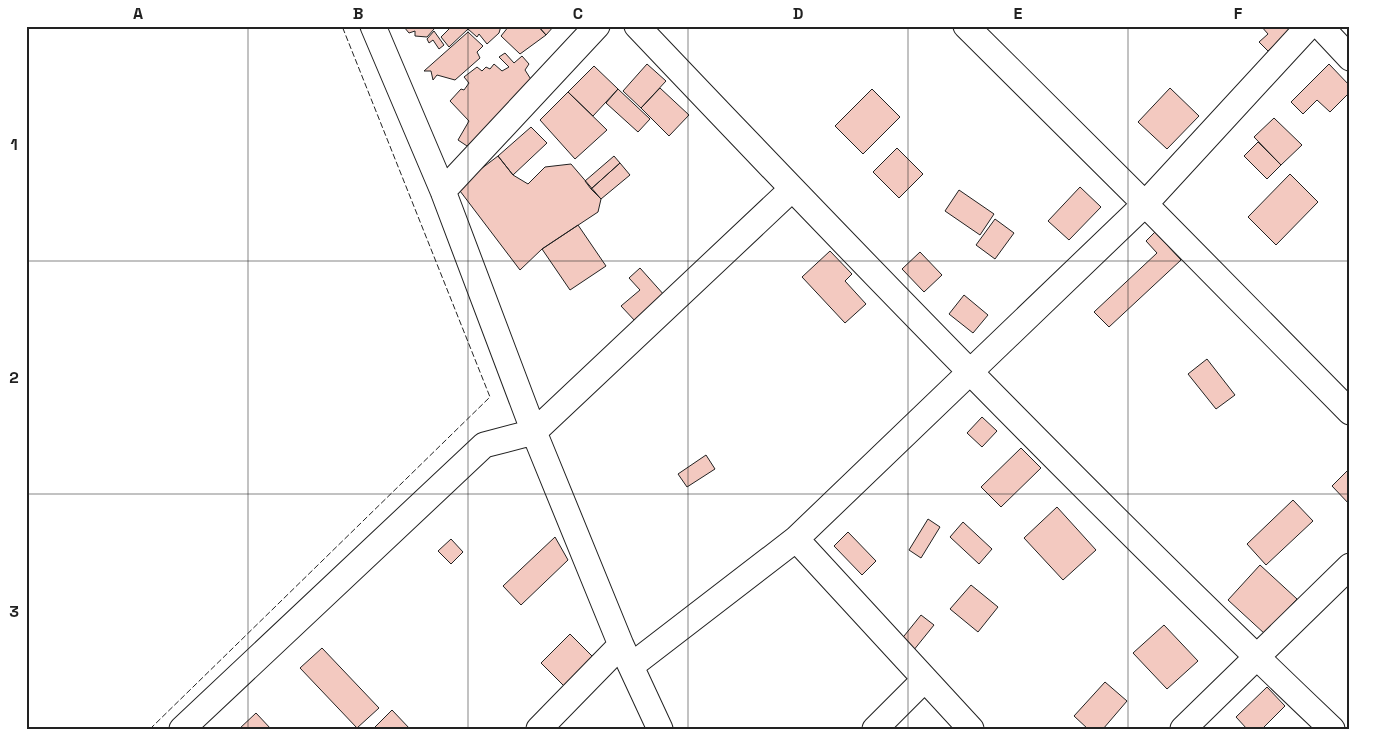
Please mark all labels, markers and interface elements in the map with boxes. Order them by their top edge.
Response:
text: A [133,3,143,24]
text: B [353,3,363,24]
text: C [573,3,583,24]
text: D [793,3,803,24]
text: E [1014,3,1023,24]
text: F [1234,3,1243,24]
text: 1 [10,134,18,155]
text: 2 [9,367,19,388]
text: 3 [9,601,19,622]

